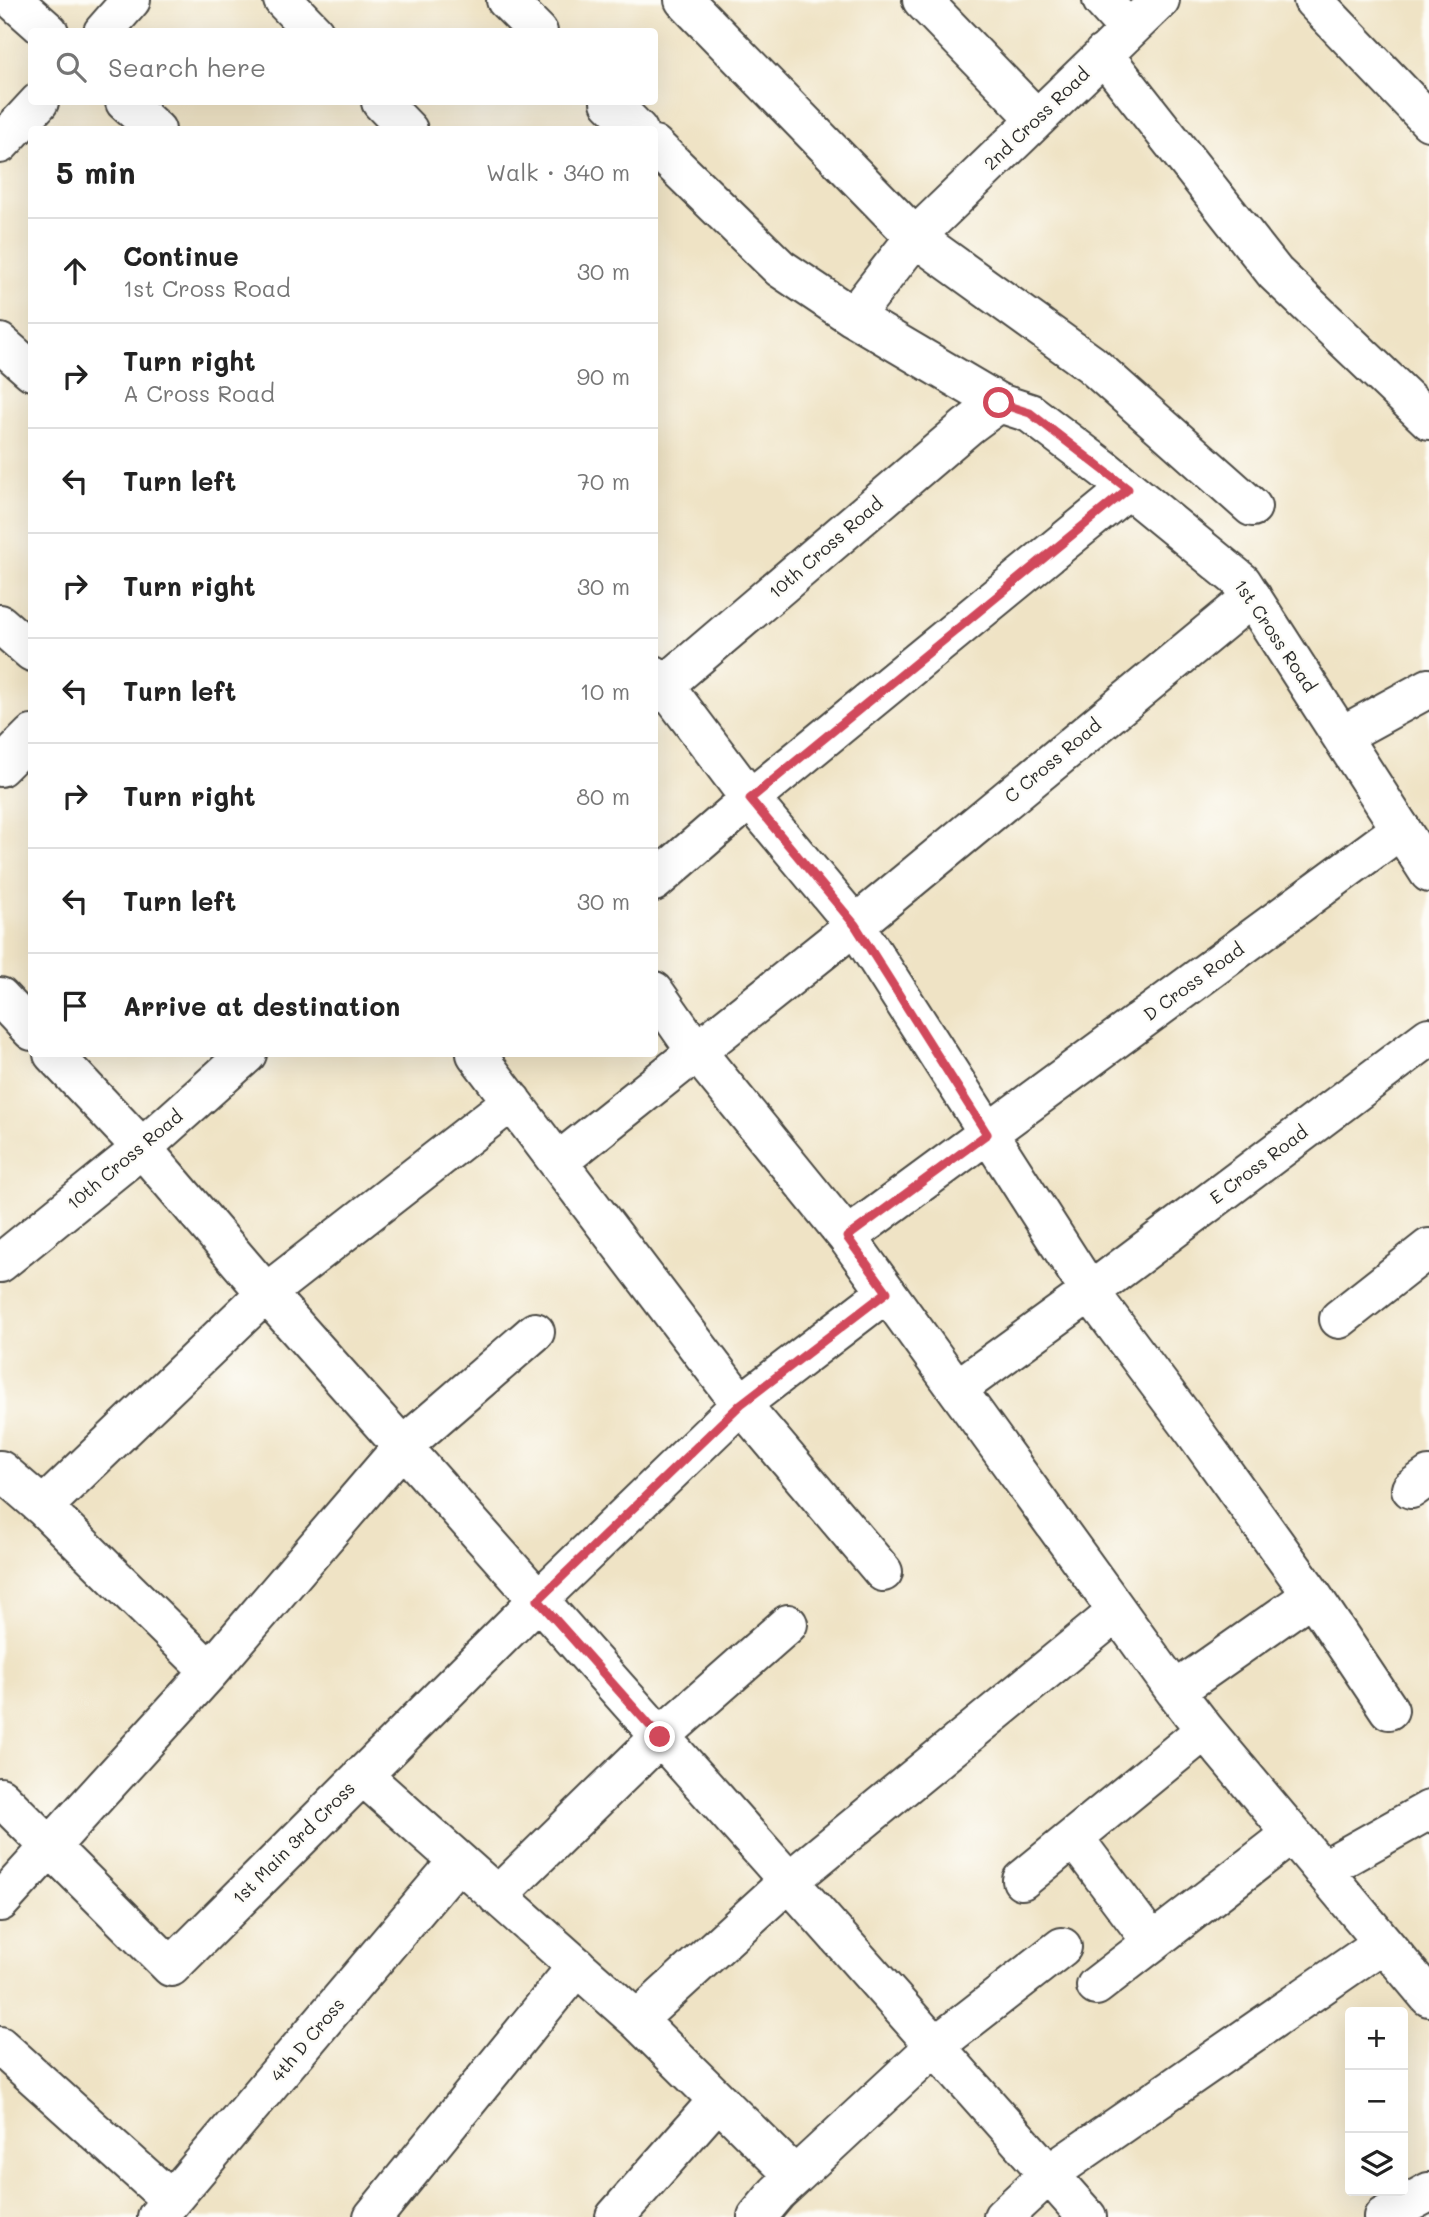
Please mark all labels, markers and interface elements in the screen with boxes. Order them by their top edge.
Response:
search box [28,28,658,105]
icon: search [52,48,90,86]
text: Search here [108,50,266,84]
street label: 2nd Cross Road [978,62,1094,175]
text: 5 min [56,152,136,192]
text: Walk · 340 m [486,157,630,187]
text: Continue [123,239,239,273]
icon: ahead [56,252,94,290]
text: 30 m [577,256,630,286]
text: 1st Cross Road [123,273,291,303]
text: Turn right [123,344,256,378]
icon: right [56,357,94,395]
text: 90 m [577,361,630,391]
text: A Cross Road [123,378,275,408]
route start [983,387,1014,418]
icon: left [56,462,94,500]
text: Turn left [123,464,236,498]
text: 70 m [577,466,630,496]
street label: 10th Cross Road [763,491,887,603]
icon: right [56,567,94,605]
text: Turn right [123,569,256,603]
text: 30 m [577,571,630,601]
street label: 1st Cross Road [1229,574,1322,697]
icon: left [56,672,94,710]
text: Turn left [123,674,236,708]
text: 10 m [580,676,630,706]
street label: C Cross Road [999,713,1106,808]
icon: right [56,777,94,815]
text: Turn right [123,779,256,813]
text: 80 m [576,781,630,811]
icon: left [56,882,94,920]
text: Turn left [123,884,236,918]
text: 30 m [577,886,630,916]
street label: D Cross Road [1138,937,1249,1026]
icon: arrive [56,987,94,1025]
text: Arrive at destination [123,989,400,1023]
street label: 10th Cross Road [62,1104,187,1215]
street label: E Cross Road [1205,1119,1312,1209]
route end [644,1721,675,1752]
street label: 1st Main 3rd Cross [227,1776,360,1909]
street label: 4th D Cross [265,1992,349,2086]
map controls [1345,2007,1408,2196]
button: + [1345,2007,1408,2070]
button: − [1345,2070,1408,2133]
button: layers [1345,2133,1408,2196]

